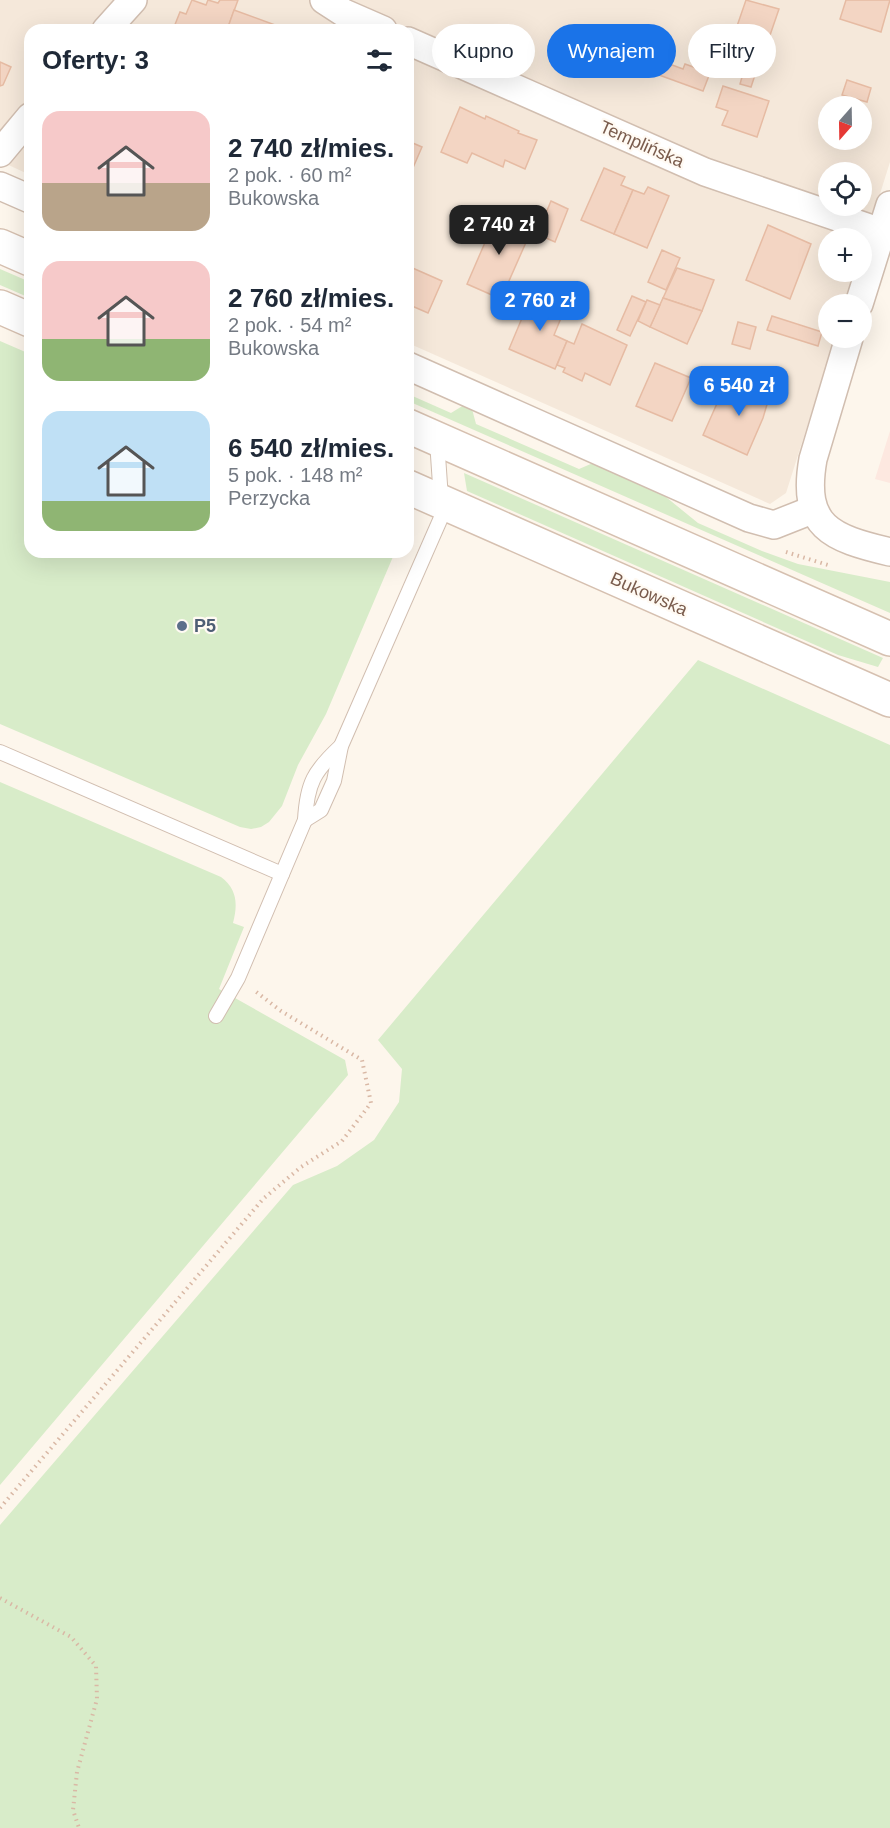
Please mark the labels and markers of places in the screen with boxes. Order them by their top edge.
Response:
pin: 2 740 zł [437,205,561,256]
pin: 2 760 zł [478,281,602,332]
pin: 6 540 zł [677,366,801,417]
place label: P5 [194,616,216,636]
marker: P5 [175,619,189,633]

